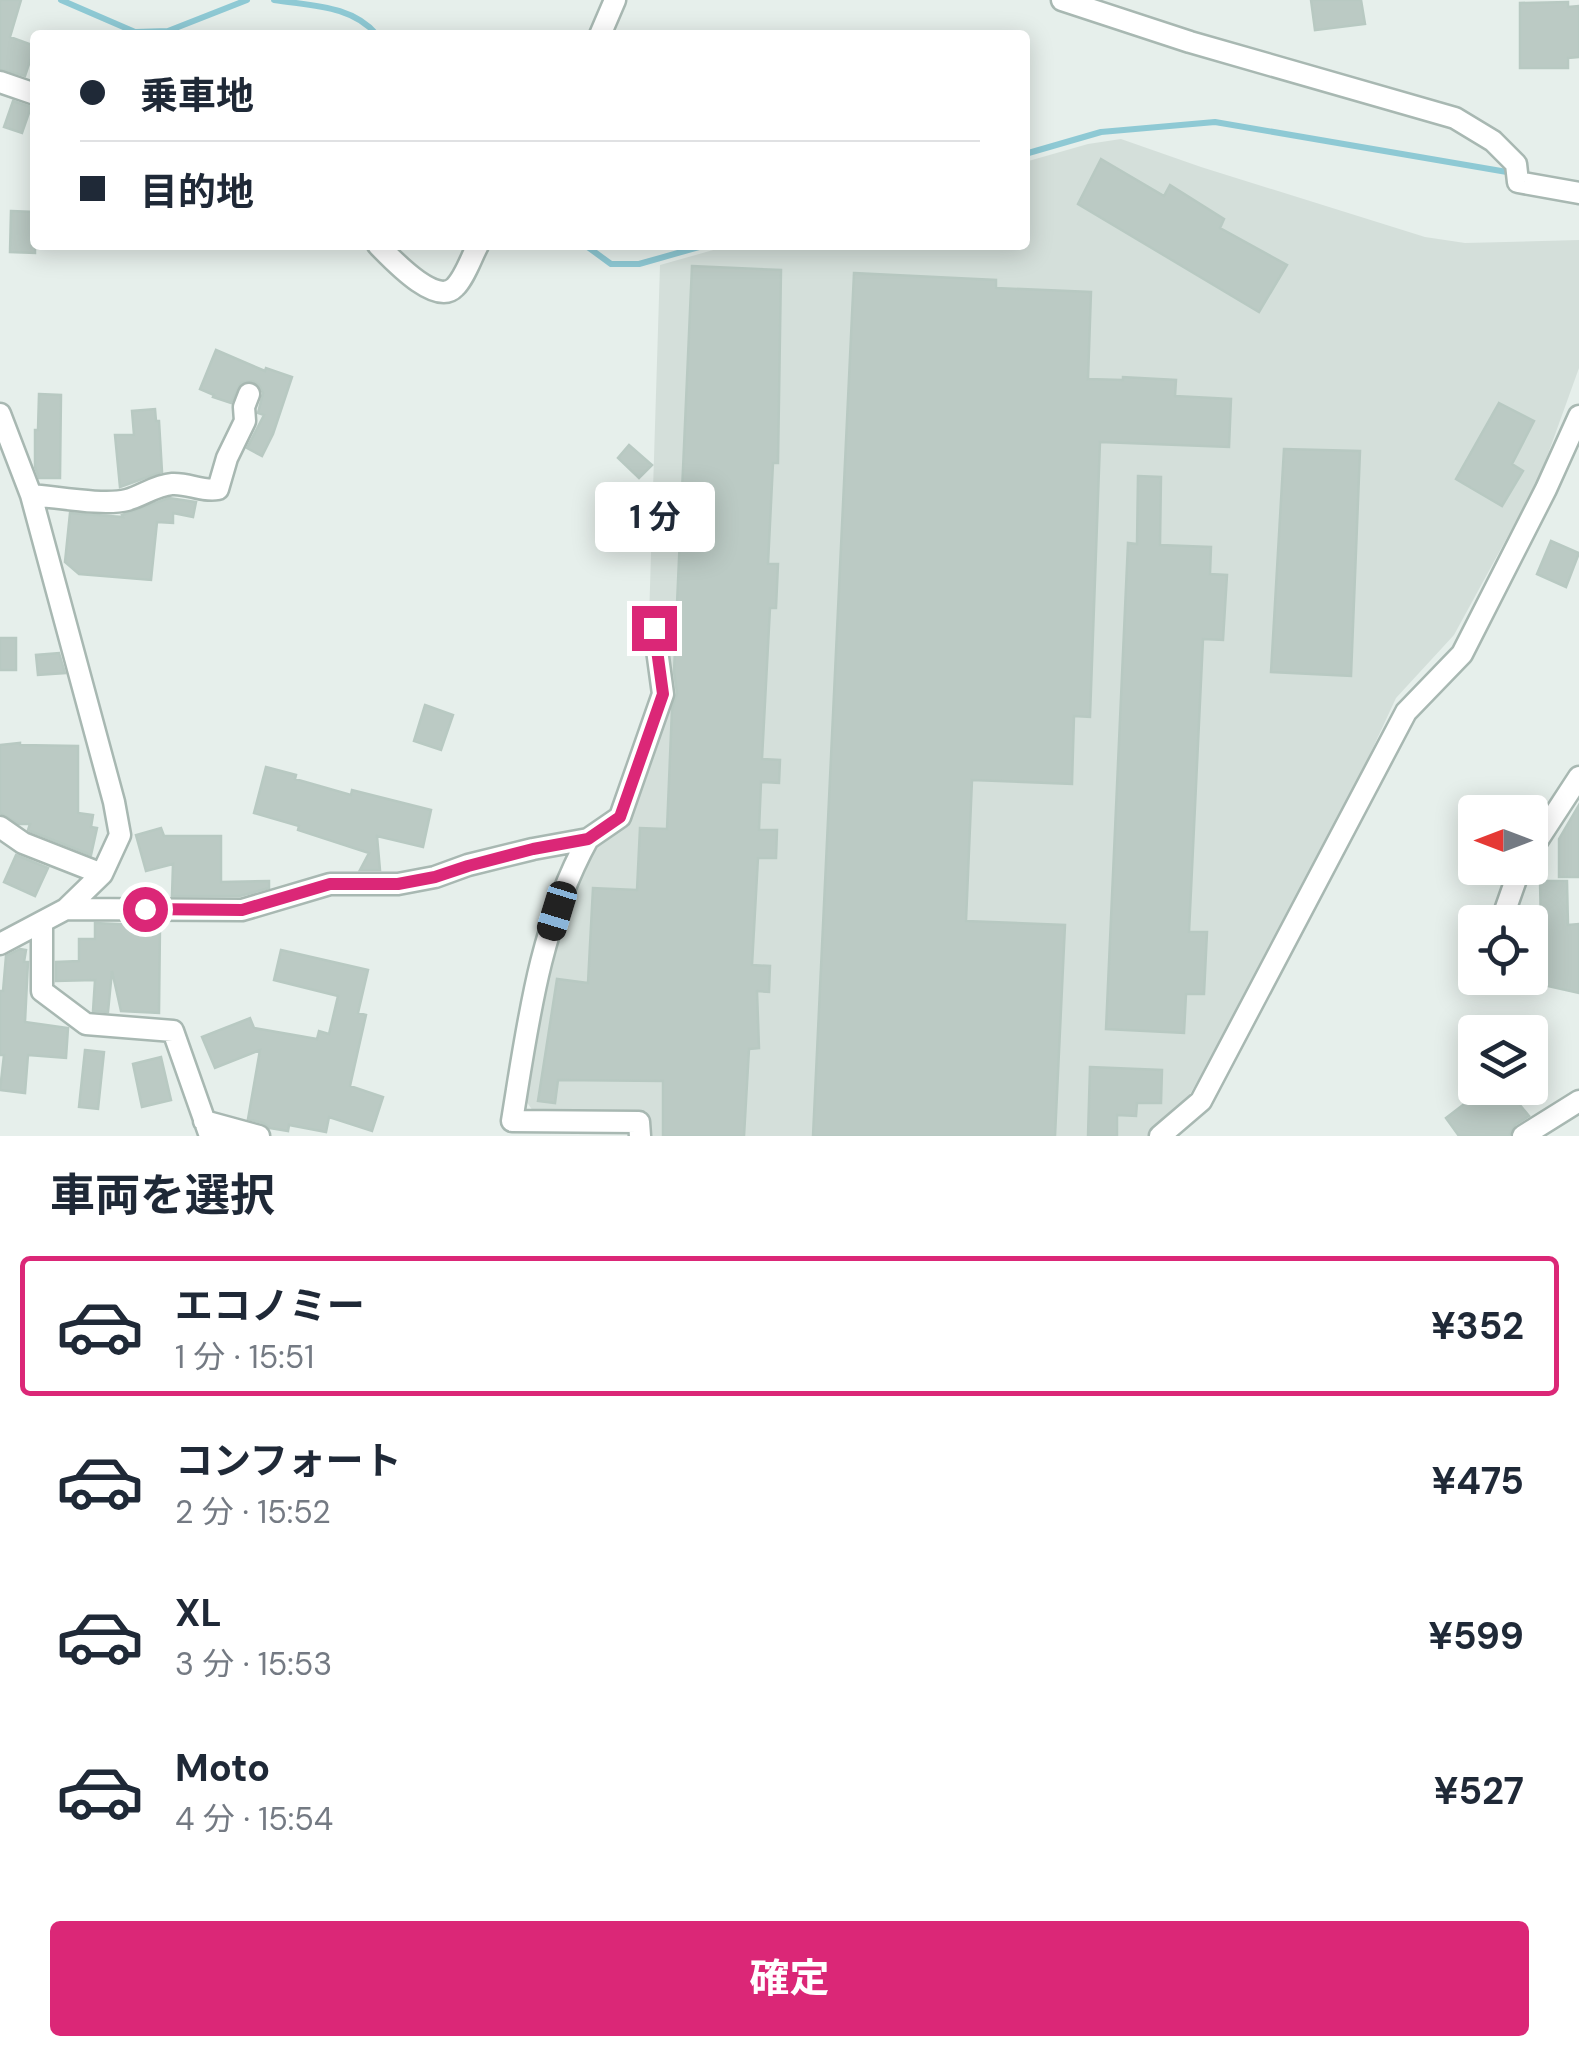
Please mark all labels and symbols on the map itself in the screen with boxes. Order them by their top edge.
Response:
callout: 1 分 [594,483,714,553]
route end [632,606,677,651]
north arrow [1458,795,1548,885]
car [534,878,580,944]
route start [123,887,168,932]

